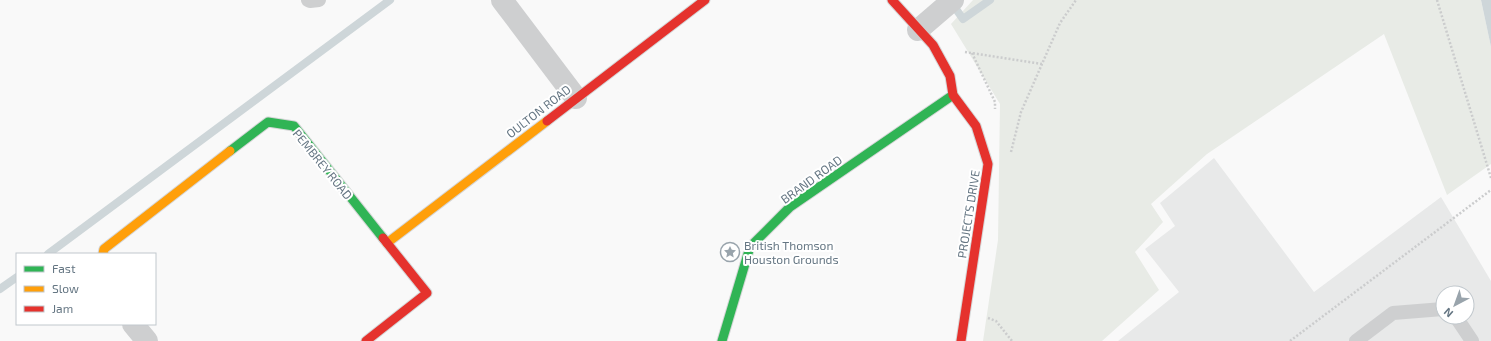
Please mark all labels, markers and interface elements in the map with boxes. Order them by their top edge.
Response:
street label: OULTON ROAD [503,82,573,140]
street label: PEMBREY ROAD [291,126,355,202]
street label: BRAND ROAD [778,152,844,206]
street label: PROJECTS DRIVE [954,169,982,259]
place label: British Thomson Houston Grounds [744,238,839,266]
place icon: British Thomson Houston Grounds [719,241,741,263]
legend [16,253,156,325]
text: Fast [52,261,76,275]
text: Slow [52,281,79,295]
north arrow [1435,285,1475,325]
text: Jam [52,301,73,315]
text: N [1441,305,1455,320]

